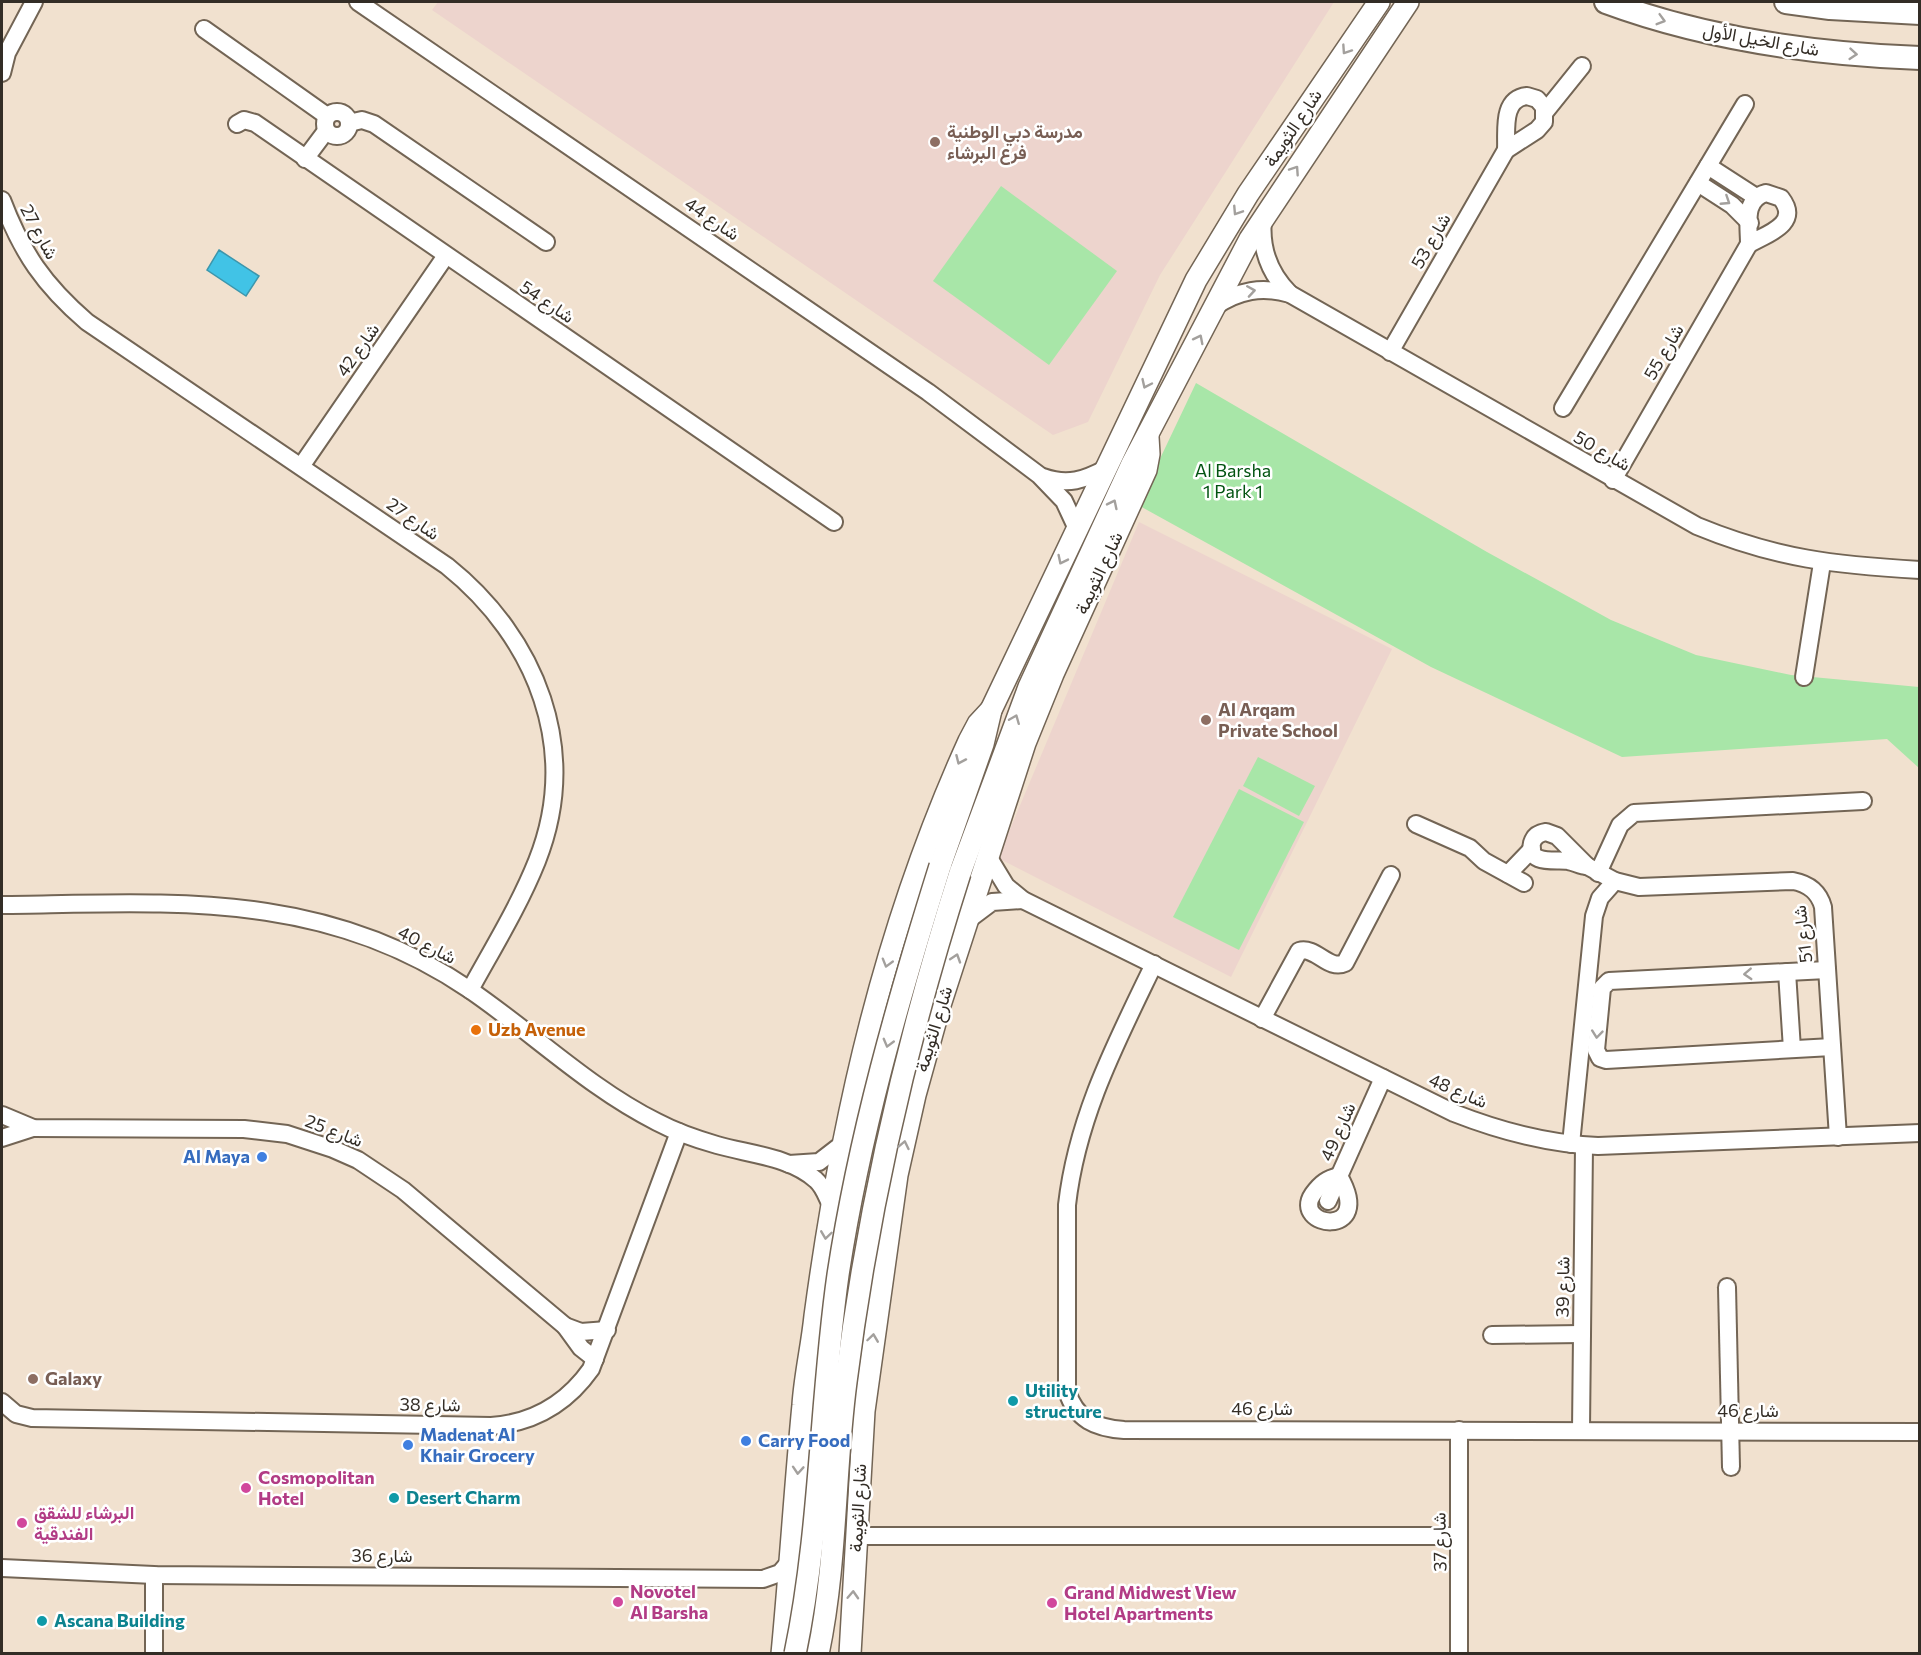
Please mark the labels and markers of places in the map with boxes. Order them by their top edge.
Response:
place label: مدرسة دبي الوطنية فرع البرشاء [947,120,1083,165]
marker: مدرسة دبي الوطنية فرع البرشاء [928,135,942,149]
place label: Al Arqam Private School [1218,698,1338,741]
marker: Al Arqam Private School [1199,713,1213,727]
place label: Uzb Avenue [488,1018,586,1040]
marker: Uzb Avenue [469,1023,483,1037]
place label: Al Maya [183,1145,250,1167]
marker: Al Maya [255,1150,269,1164]
place label: Galaxy [45,1367,102,1389]
marker: Galaxy [26,1372,40,1386]
place label: Utility structure [1025,1379,1102,1422]
marker: Utility structure [1006,1394,1020,1408]
place label: Madenat Al Khair Grocery [420,1423,535,1466]
place label: Carry Food [758,1429,850,1451]
marker: Carry Food [739,1434,753,1448]
marker: Madenat Al Khair Grocery [401,1438,415,1452]
place label: Cosmopolitan Hotel [258,1466,375,1509]
marker: Cosmopolitan Hotel [239,1481,253,1495]
place label: Desert Charm [406,1486,520,1508]
marker: Desert Charm [387,1491,401,1505]
place label: البرشاء للشقق الفندقية [34,1501,134,1545]
marker: البرشاء للشقق الفندقية [15,1516,29,1530]
place label: Novotel Al Barsha [630,1580,708,1623]
place label: Grand Midwest View Hotel Apartments [1064,1581,1236,1624]
marker: Novotel Al Barsha [611,1595,625,1609]
marker: Grand Midwest View Hotel Apartments [1045,1596,1059,1610]
place label: Ascana Building [54,1609,185,1631]
marker: Ascana Building [35,1614,49,1628]

